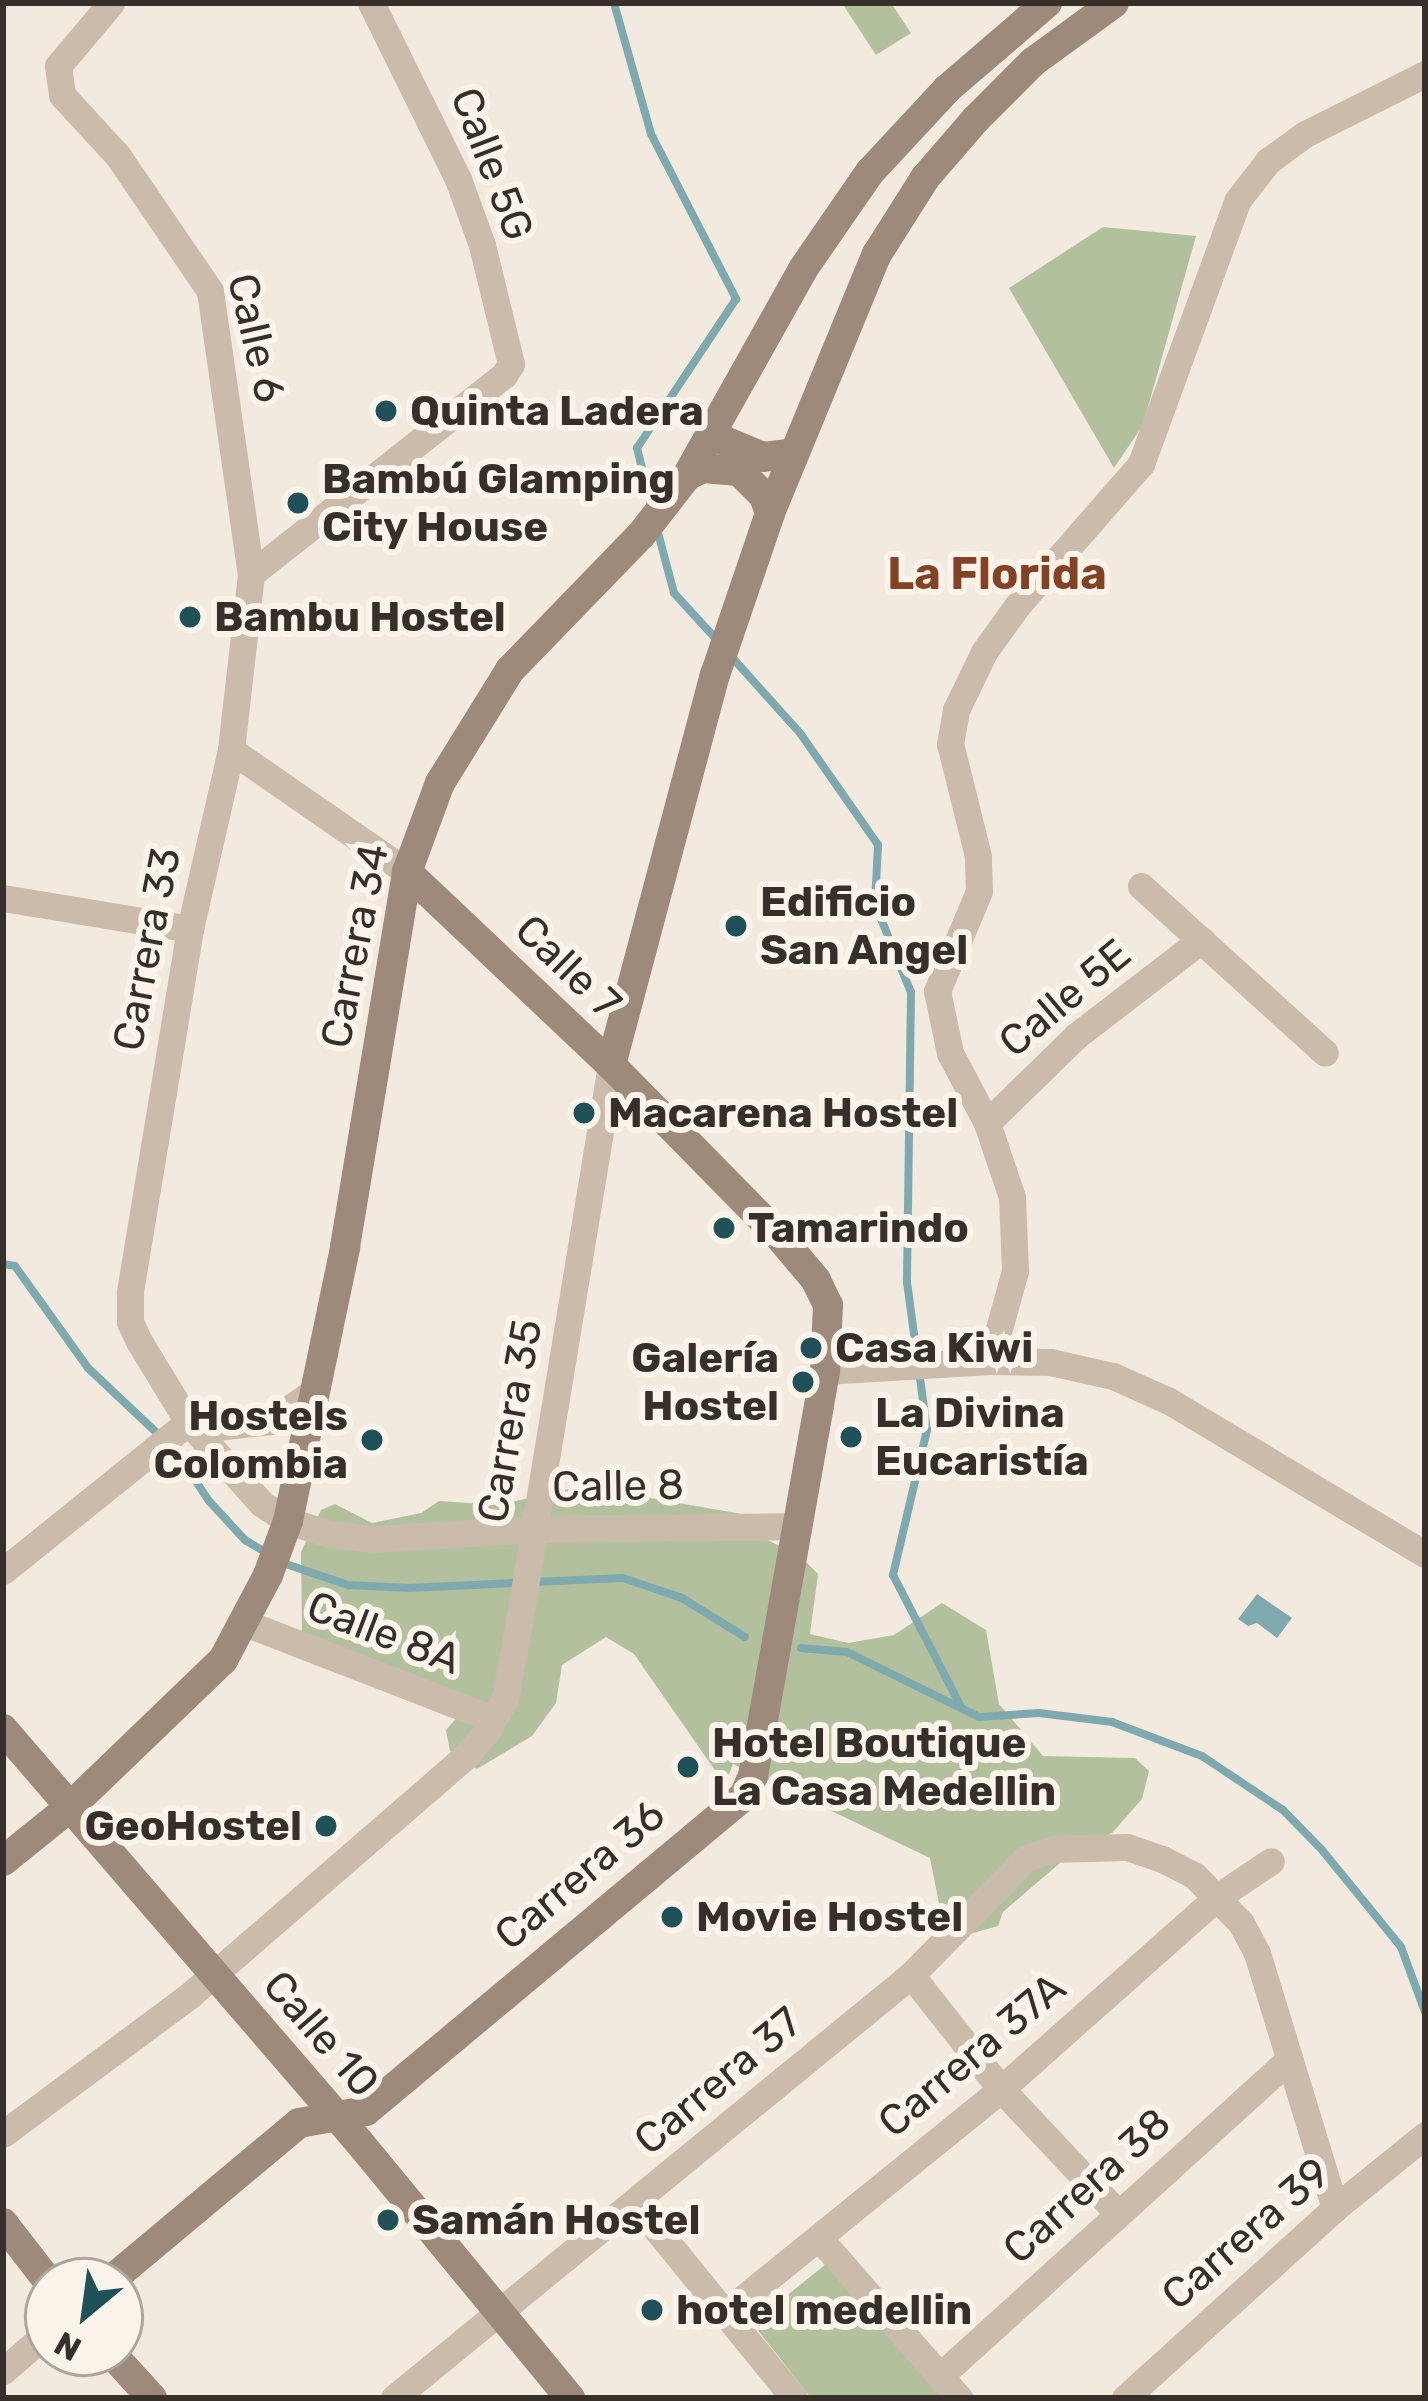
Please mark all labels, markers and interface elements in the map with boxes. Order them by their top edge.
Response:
street label: Calle 5G [440,81,544,247]
street label: Calle 6 [217,269,295,407]
place label: Quinta Ladera [410,386,704,436]
marker: Quinta Ladera [373,398,399,424]
place label: Bambú Glamping City House [322,454,675,552]
marker: Bambú Glamping City House [285,490,311,516]
district label: La Florida [887,547,1107,601]
place label: Bambu Hostel [214,592,506,642]
marker: Bambu Hostel [177,604,203,630]
street label: Carrera 34 [311,840,399,1052]
street label: Carrera 33 [103,843,191,1055]
place label: Edificio San Angel [760,877,969,976]
street label: Calle 7 [505,905,631,1029]
marker: Edificio San Angel [723,913,749,939]
street label: Calle 5E [989,929,1141,1067]
place label: Macarena Hostel [608,1088,958,1138]
marker: Macarena Hostel [571,1100,597,1126]
place label: Tamarindo [748,1203,969,1253]
marker: Tamarindo [711,1215,737,1241]
street label: Carrera 35 [467,1315,553,1527]
place label: Casa Kiwi [835,1323,1033,1373]
place label: Galería Hostel [631,1333,779,1432]
marker: Casa Kiwi [798,1335,824,1361]
marker: Galería Hostel [790,1369,816,1395]
place label: La Divina Eucaristía [875,1388,1089,1486]
place label: Hostels Colombia [153,1391,348,1490]
marker: La Divina Eucaristía [838,1424,864,1450]
marker: Hostels Colombia [359,1427,385,1453]
street label: Calle 8 [552,1460,684,1512]
street label: Calle 8A [300,1581,468,1685]
place label: Hotel Boutique La Casa Medellin [712,1718,1056,1816]
marker: Hotel Boutique La Casa Medellin [675,1754,701,1780]
street label: Carrera 36 [485,1790,675,1960]
place label: GeoHostel [85,1801,302,1851]
marker: GeoHostel [313,1813,339,1839]
place label: Movie Hostel [696,1892,963,1942]
marker: Movie Hostel [659,1904,685,1930]
street label: Calle 10 [253,1961,389,2107]
street label: Carrera 37A [868,1962,1076,2148]
street label: Carrera 37 [624,1997,812,2165]
street label: Carrera 38 [993,2098,1181,2274]
street label: Carrera 39 [1152,2148,1340,2320]
place label: Samán Hostel [412,2195,700,2245]
marker: Samán Hostel [375,2207,401,2233]
north arrow [24,2257,144,2377]
place label: hotel medellin [676,2285,972,2335]
marker: hotel medellin [639,2297,665,2323]
text: N [48,2323,88,2369]

